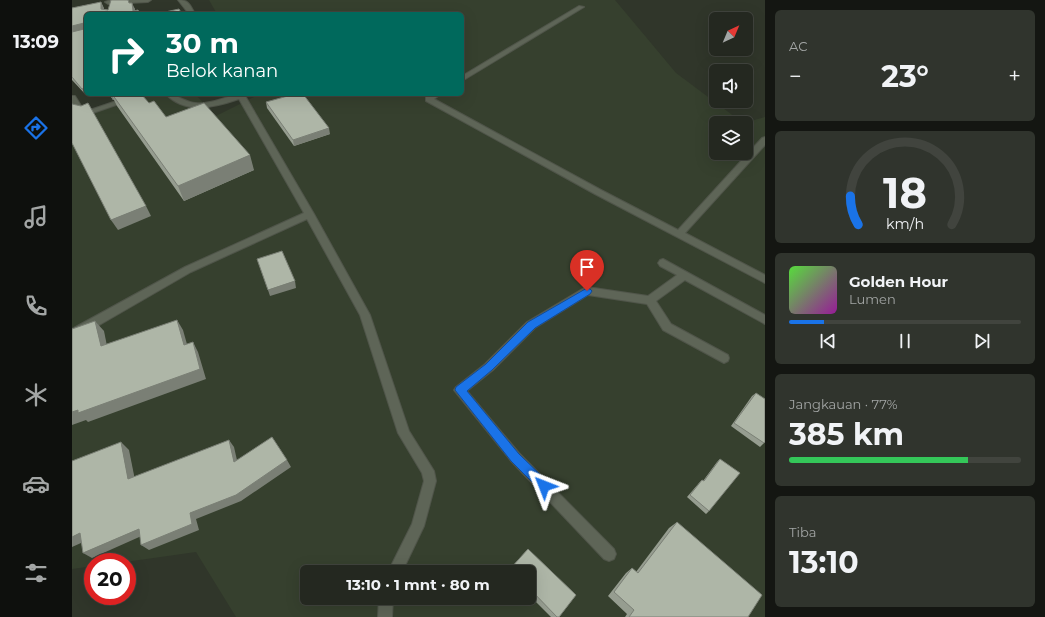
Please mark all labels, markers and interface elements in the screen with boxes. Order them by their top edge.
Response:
north arrow [709,12,753,56]
map controls [709,12,753,160]
text: 30 m [166,26,239,60]
icon: right [100,28,152,80]
text: 13:09 [13,31,59,53]
text: AC [789,38,807,54]
text: 23° [881,58,929,95]
text: Belok kanan [166,60,278,82]
text: − [789,63,802,90]
text: + [1008,63,1021,90]
button: sound [709,64,753,108]
icon: directions [22,114,50,142]
button: layers [709,116,753,160]
text: 18 [883,168,927,218]
icon: music [22,203,50,231]
text: km/h [886,215,924,233]
pin [570,250,604,291]
icon: arrive [576,256,598,278]
text: Golden Hour [849,272,948,291]
text: Lumen [849,291,896,307]
icon: phone [22,292,50,320]
icon: previous [817,330,839,352]
icon: pause [894,330,916,352]
icon: next [971,330,993,352]
icon: climate [22,381,50,409]
text: Jangkauan · 77% [789,396,898,412]
text: 385 km [789,416,904,453]
position arrow [523,465,565,507]
icon: car [22,470,50,498]
text: Tiba [789,524,816,540]
text: 13:10 [789,544,859,581]
speed limit sign: 20 [84,553,136,605]
icon: filters [22,559,50,587]
text: 13:10 · 1 mnt · 80 m [346,575,490,594]

